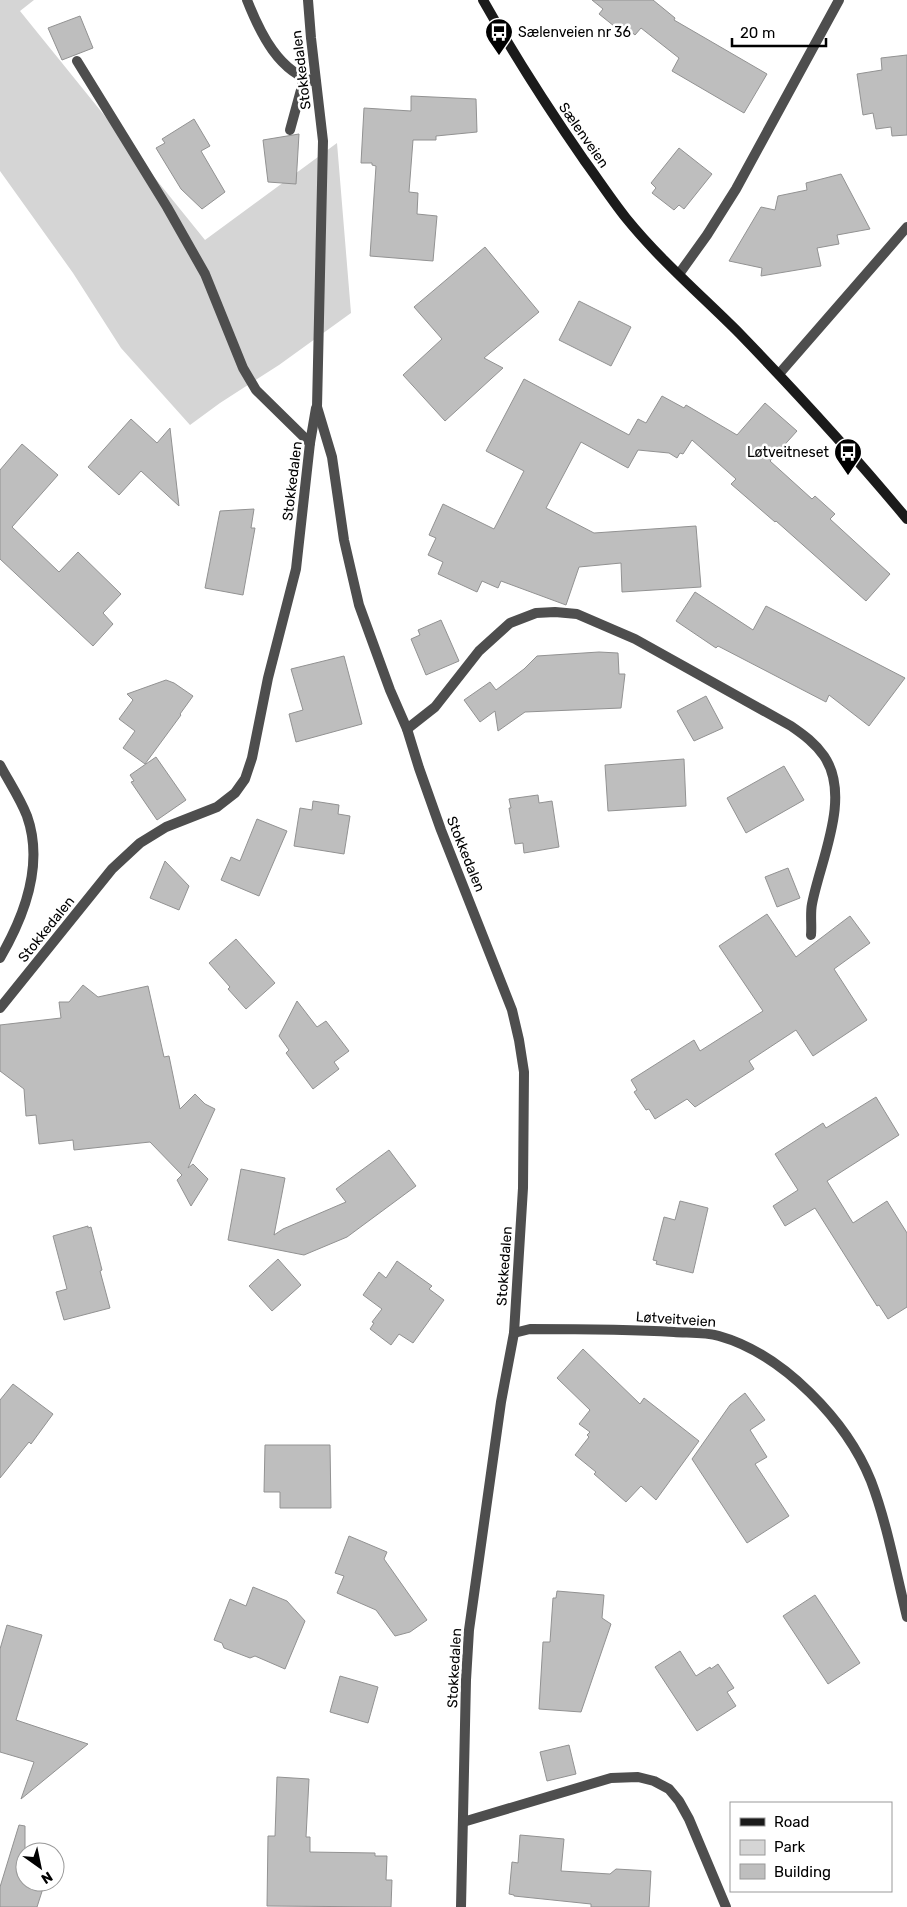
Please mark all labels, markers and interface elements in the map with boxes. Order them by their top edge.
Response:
scale bar [732,15,826,47]
bus stop icon: Sælenveien nr 36 [484,17,514,56]
place label: Sælenveien nr 36 [518,24,631,41]
text: 20 m [740,24,775,42]
street label: Stokkedalen [288,29,315,111]
street label: Sælenveien [555,99,612,171]
bus stop icon: Løtveitneset [833,437,863,476]
street label: Stokkedalen [279,440,306,522]
place label: Løtveitneset [747,444,830,461]
street label: Stokkedalen [443,814,488,894]
street label: Stokkedalen [15,893,78,966]
street label: Stokkedalen [493,1226,516,1307]
street label: Løtveitveien [635,1308,717,1331]
street label: Stokkedalen [444,1628,465,1708]
legend [730,1802,892,1892]
text: Road [774,1813,810,1831]
text: Park [774,1838,805,1856]
north arrow [15,1842,65,1892]
text: Building [774,1863,831,1881]
text: N [38,1868,56,1887]

